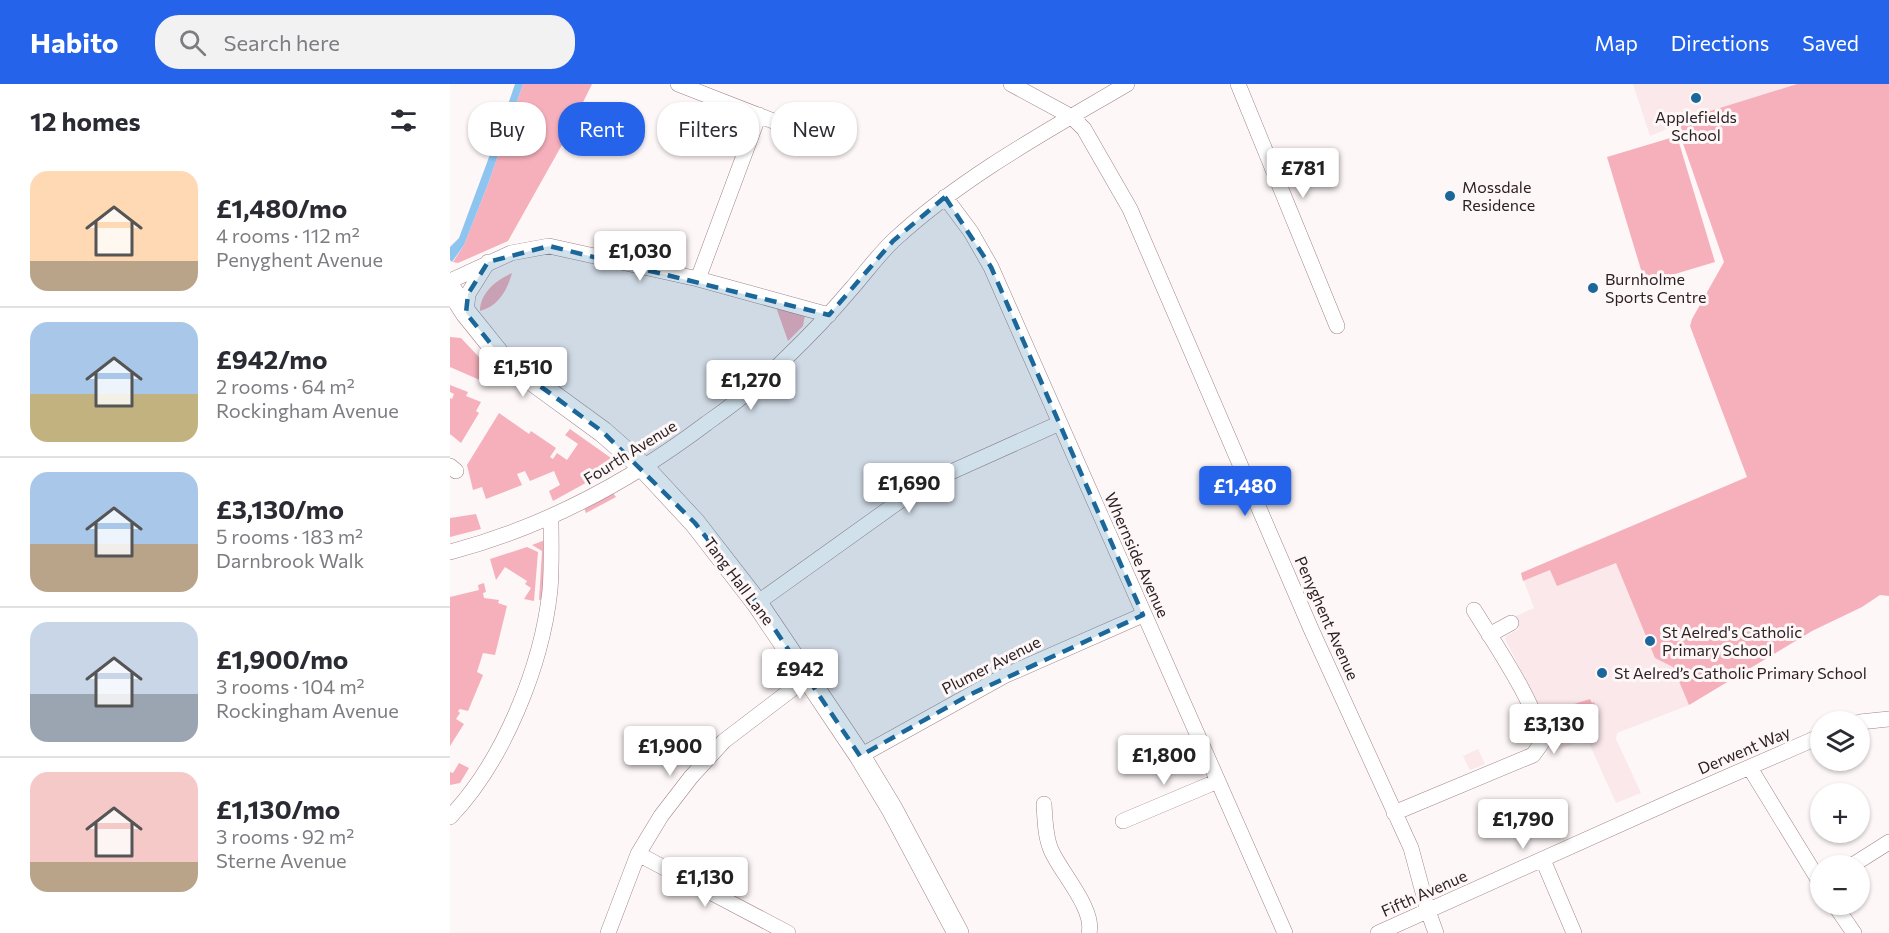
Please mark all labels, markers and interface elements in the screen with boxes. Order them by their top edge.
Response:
search box [155,15,575,69]
text: Habito [30,25,119,59]
icon: search [176,26,209,59]
text: Search here [224,29,340,56]
text: Map [1595,30,1638,55]
text: Directions [1671,30,1769,55]
text: Saved [1802,30,1859,55]
marker: Applefields School [1689,91,1703,105]
chip: Buy [468,102,546,156]
chip: Rent [558,102,645,156]
chip: Filters [657,102,759,156]
chip: New [771,102,857,156]
icon: filters [387,104,420,137]
text: 12 homes [30,105,141,136]
place label: Applefields School [1655,107,1737,144]
pin: £781 [1267,148,1339,199]
text: £781 [1281,155,1325,179]
place label: Mossdale Residence [1462,177,1535,214]
marker: Mossdale Residence [1443,189,1457,203]
text: £1,480/mo [216,192,347,223]
icon: home [78,195,150,267]
text: 4 rooms · 112 m² [216,223,360,247]
pin: £1,030 [591,231,689,282]
text: £1,030 [608,238,672,262]
text: Penyghent Avenue [216,247,383,271]
place label: Burnholme Sports Centre [1605,269,1706,306]
marker: Burnholme Sports Centre [1586,281,1600,295]
text: £942/mo [216,343,328,374]
icon: home [78,346,150,418]
pin: £1,510 [474,347,572,398]
text: £1,510 [493,354,553,378]
pin: £1,270 [702,360,800,411]
text: £1,270 [720,367,782,391]
text: 2 rooms · 64 m² [216,374,355,398]
text: Rockingham Avenue [216,398,399,422]
street label: Fourth Avenue [580,415,680,488]
pin: £1,690 [860,463,958,514]
pin: £1,480 [1196,466,1294,517]
text: £1,690 [877,470,941,494]
text: £1,480 [1213,473,1277,497]
street label: Whernside Avenue [1101,489,1174,620]
text: £3,130/mo [216,493,344,524]
icon: home [78,496,150,568]
text: 5 rooms · 183 m² [216,524,363,548]
street label: Tang Hall Lane [700,533,779,628]
text: Darnbrook Walk [216,548,364,572]
street label: Penyghent Avenue [1292,553,1363,683]
place label: St Aelred's Catholic Primary School [1662,622,1802,659]
street label: Plumer Avenue [938,632,1043,698]
marker: St Aelred's Catholic Primary School [1643,634,1657,648]
text: £1,900/mo [216,643,348,674]
icon: home [78,646,150,718]
pin: £942 [764,649,836,700]
text: £942 [776,656,824,680]
place label: St Aelred’s Catholic Primary School [1614,663,1867,682]
marker: St Aelred’s Catholic Primary School [1595,666,1609,680]
text: 3 rooms · 104 m² [216,674,365,698]
text: Rockingham Avenue [216,698,399,722]
pin: £3,130 [1505,704,1603,755]
text: £3,130 [1523,711,1585,735]
map controls [1810,711,1870,915]
button: layers [1810,711,1870,771]
street label: Derwent Way [1695,722,1793,777]
pin: £1,900 [621,726,719,777]
text: £1,900 [638,733,702,757]
pin: £1,800 [1115,735,1213,786]
text: £1,800 [1132,742,1196,766]
button: + [1810,783,1870,843]
text: £1,130/mo [216,793,340,824]
icon: home [78,796,150,868]
pin: £1,790 [1474,799,1572,850]
text: £1,790 [1492,806,1554,830]
text: 3 rooms · 92 m² [216,824,354,848]
text: Sterne Avenue [216,848,347,872]
button: − [1810,855,1870,915]
pin: £1,130 [656,857,754,908]
text: £1,130 [676,864,734,888]
street label: Fifth Avenue [1378,865,1470,920]

